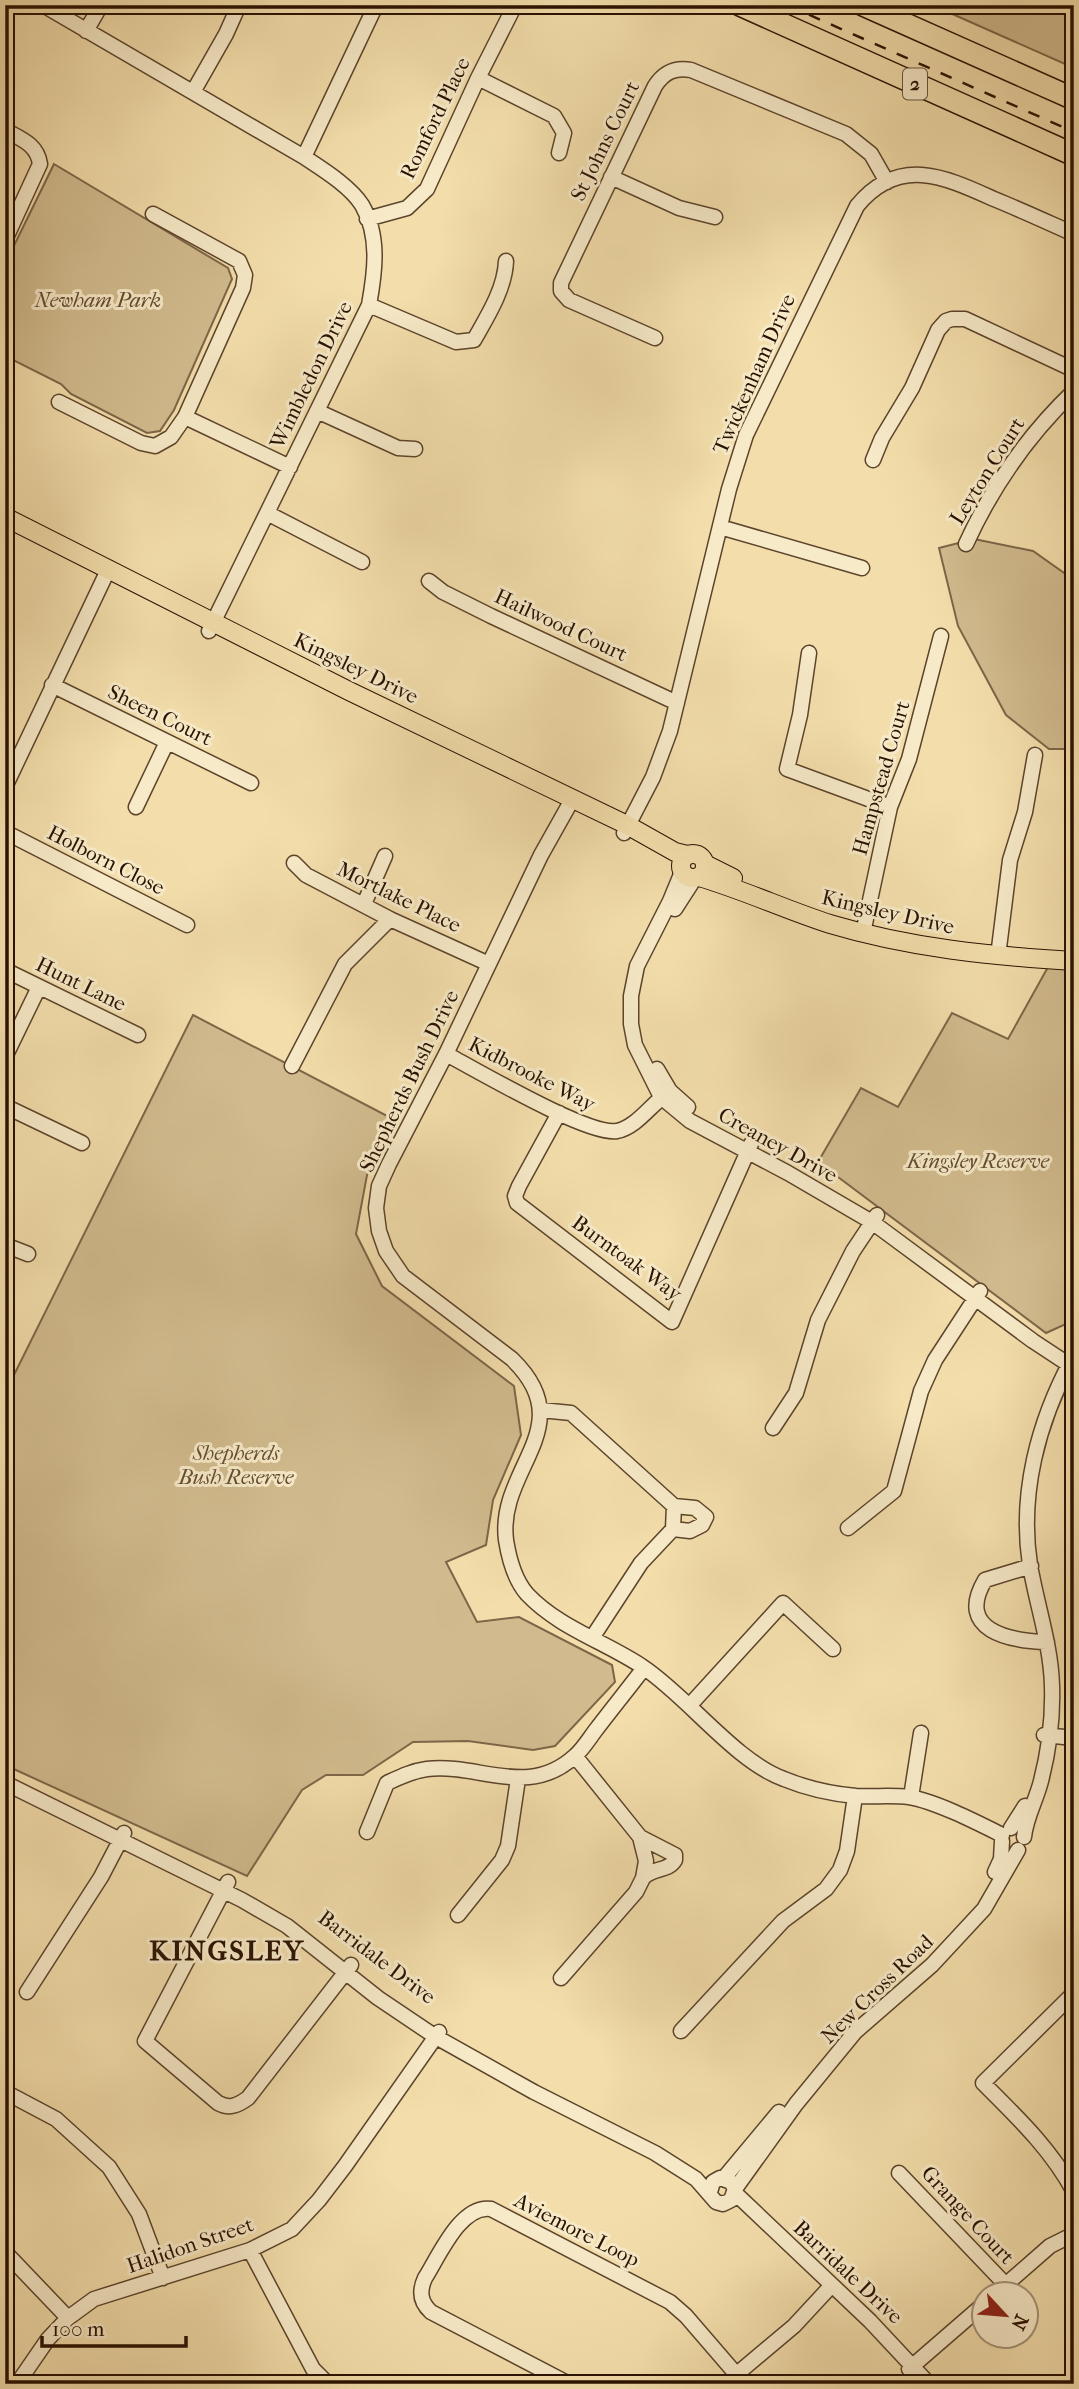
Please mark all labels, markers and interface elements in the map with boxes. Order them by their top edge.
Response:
street label: Romford Place [395,53,475,183]
road number: 2 [903,68,927,100]
street label: St Johns Court [566,77,645,205]
park label: Newham Park [34,288,161,312]
street label: Twickenham Drive [708,290,800,458]
street label: Wimbledon Drive [265,297,357,453]
street label: Leyton Court [945,413,1030,529]
street label: Hailwood Court [491,584,632,666]
street label: Kingsley Drive [290,628,422,708]
street label: Sheen Court [104,679,217,751]
street label: Hampstead Court [847,698,915,858]
street label: Holborn Close [43,820,169,900]
street label: Mortlake Place [333,857,465,937]
street label: Kingsley Drive [819,885,957,939]
street label: Hunt Lane [32,952,130,1016]
street label: Shepherds Bush Drive [355,986,463,1176]
street label: Kidbrooke Way [465,1032,600,1117]
street label: Creaney Drive [714,1102,842,1188]
park label: Kingsley Reserve [905,1149,1050,1173]
street label: Burntoak Way [568,1210,687,1306]
park label: Shepherds Bush Reserve [177,1441,294,1489]
street label: Barridale Drive [314,1905,440,2009]
street label: New Cross Road [816,1929,938,2048]
district label: KINGSLEY [149,1934,305,1967]
street label: Grange Court [917,2161,1020,2269]
street label: Aviemore Loop [510,2188,644,2272]
street label: Halidon Street [124,2212,257,2278]
street label: Barridale Drive [789,2215,907,2329]
north arrow [970,2280,1040,2350]
scale bar [42,2305,186,2349]
text: N [1006,2311,1032,2334]
text: 100 m [52,2317,105,2341]

